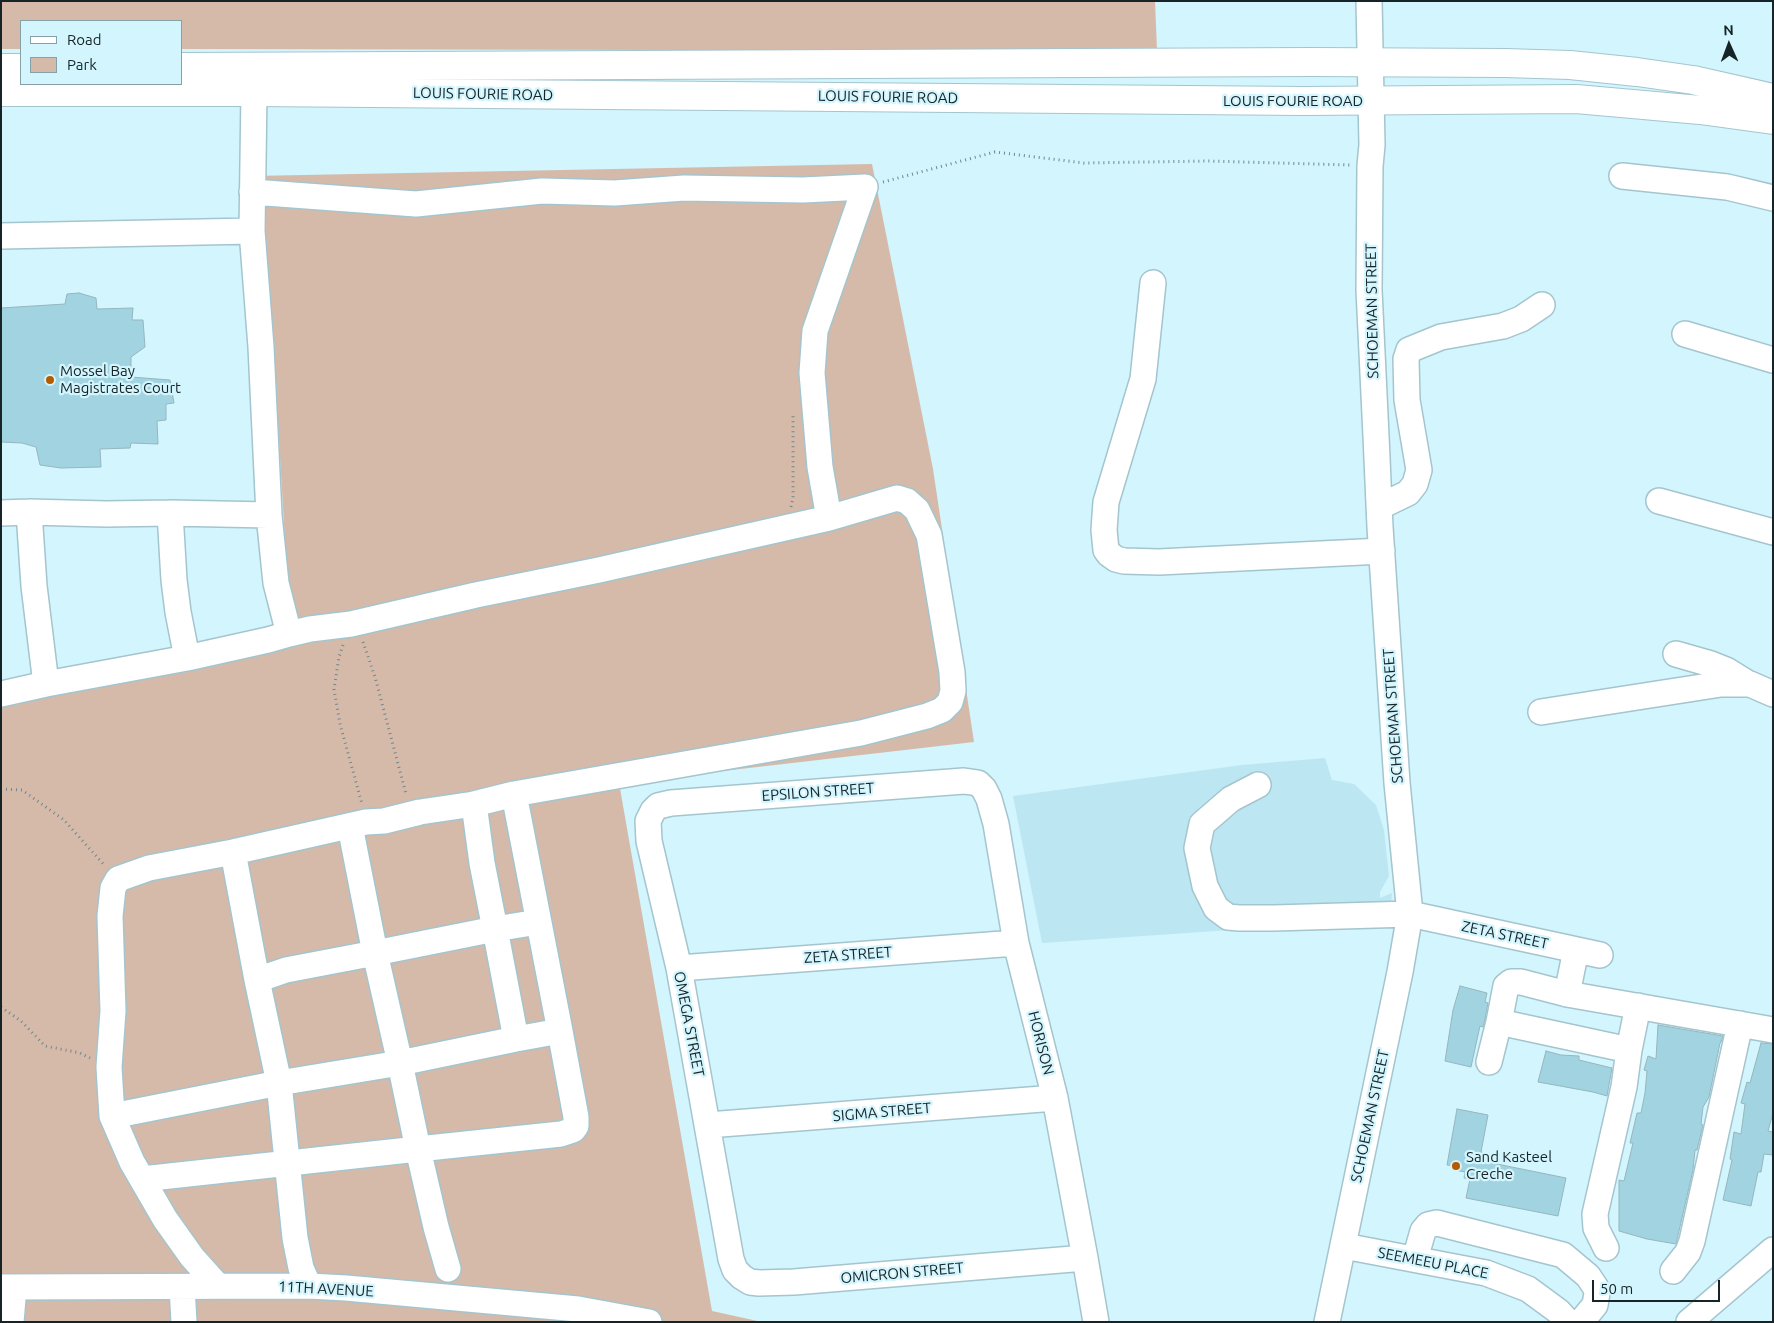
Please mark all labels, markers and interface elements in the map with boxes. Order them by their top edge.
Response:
legend [20,20,182,85]
north arrow [1704,20,1754,70]
text: N [1723,22,1734,38]
text: Road [67,31,102,48]
text: Park [67,56,97,73]
street label: LOUIS FOURIE ROAD [413,84,553,104]
street label: LOUIS FOURIE ROAD [818,87,958,107]
street label: LOUIS FOURIE ROAD [1223,92,1363,110]
street label: SCHOEMAN STREET [1362,243,1382,379]
place label: Mossel Bay Magistrates Court [60,362,181,397]
marker: Mossel Bay Magistrates Court [44,374,56,386]
street label: SCHOEMAN STREET [1379,648,1407,784]
street label: EPSILON STREET [761,779,875,805]
street label: ZETA STREET [1460,917,1550,953]
street label: ZETA STREET [803,943,893,967]
street label: OMEGA STREET [670,970,708,1078]
street label: HORISON [1024,1009,1058,1077]
street label: SCHOEMAN STREET [1347,1048,1393,1184]
street label: SIGMA STREET [832,1099,932,1125]
place label: Sand Kasteel Creche [1466,1148,1552,1183]
marker: Sand Kasteel Creche [1450,1160,1462,1172]
street label: SEEMEEU PLACE [1376,1243,1490,1283]
street label: OMICRON STREET [840,1259,964,1287]
scale bar [1594,1270,1722,1302]
street label: 11TH AVENUE [278,1278,374,1300]
text: 50 m [1600,1280,1633,1297]

